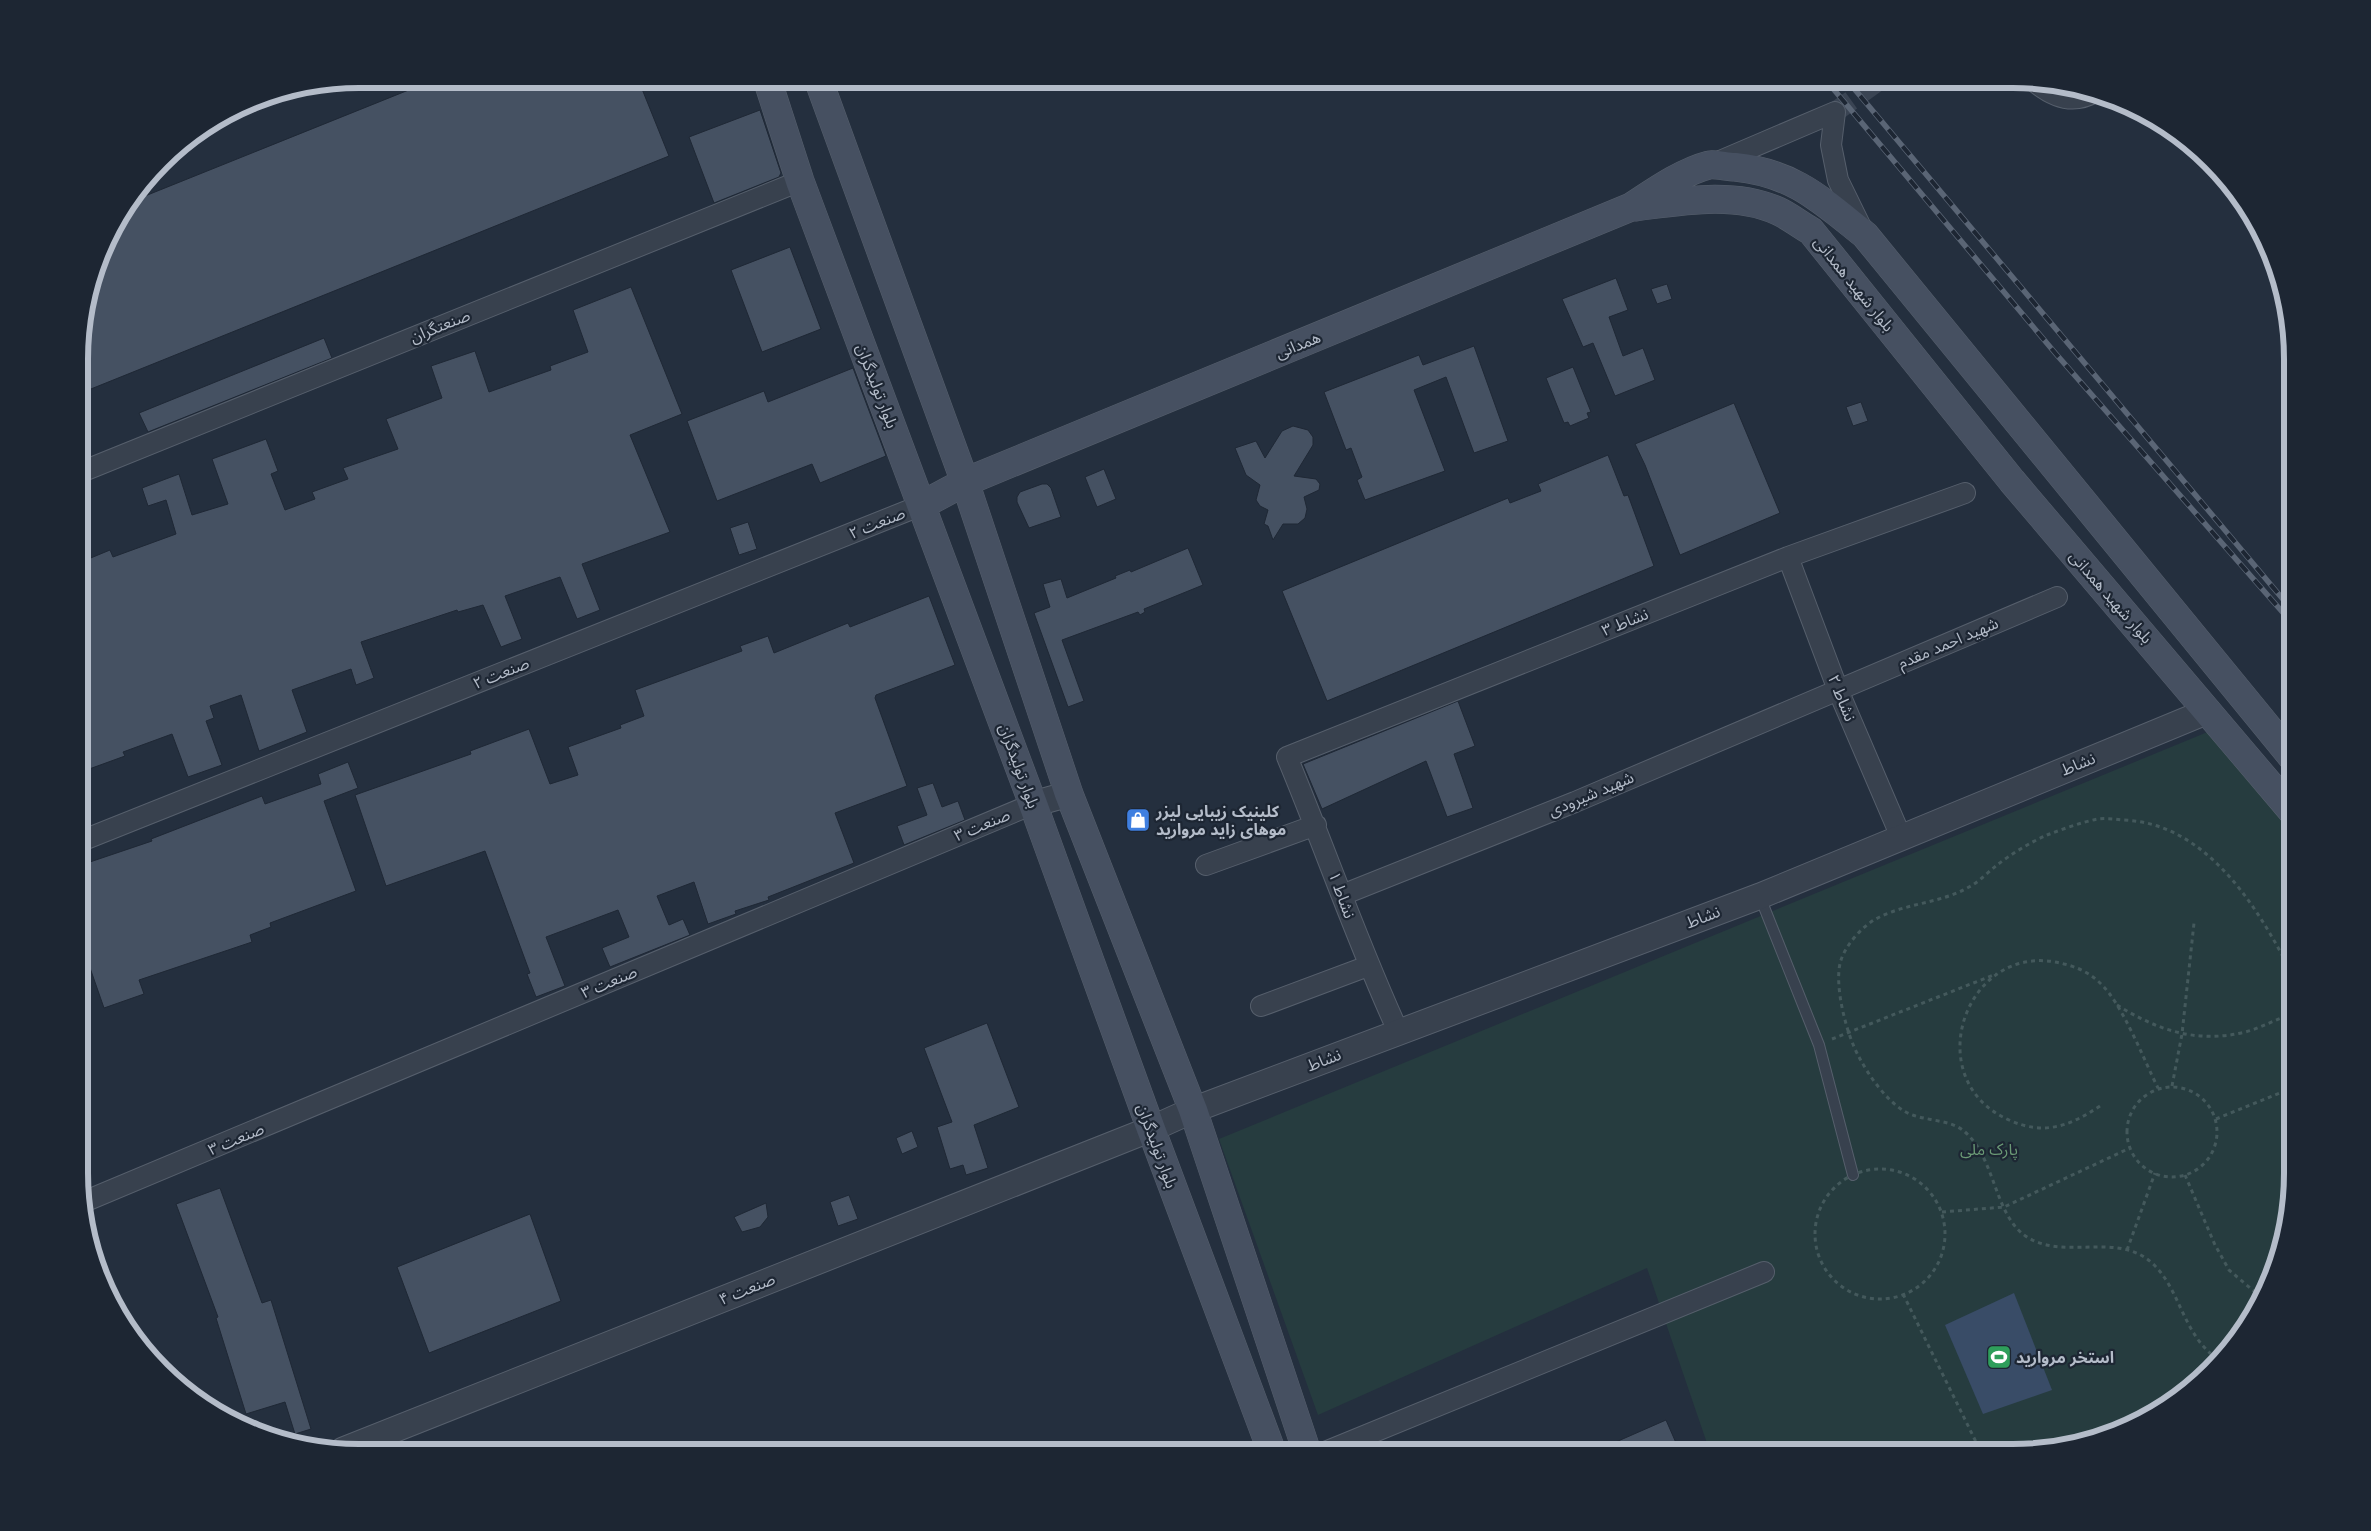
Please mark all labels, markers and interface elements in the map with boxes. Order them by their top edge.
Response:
street label: بلوار شهید همدانی [1810,233,1898,335]
street label: صنعتگران [407,305,473,347]
street label: همدانی [1273,327,1323,363]
street label: بلوار تولیدگران [852,341,902,431]
street label: صنعت ۲ [846,503,908,543]
street label: بلوار شهید همدانی [2066,547,2156,647]
street label: نشاط ۳ [1599,604,1651,640]
street label: شهید احمد مقدم [1895,613,2002,675]
street label: صنعت ۲ [470,653,532,693]
street label: نشاط ۲ [1824,672,1860,724]
street label: بلوار تولیدگران [995,721,1043,811]
street label: نشاط [2058,749,2098,779]
street label: شهید شیرودی [1545,767,1637,821]
place label: کلینیک زیبایی لیزر موهای زاید مروارید [1155,802,1286,839]
street label: صنعت ۳ [951,805,1013,845]
shop icon: کلینیک زیبایی لیزر موهای زاید مروارید [1125,807,1151,833]
street label: نشاط ۱ [1325,869,1359,921]
street label: نشاط [1683,902,1723,932]
street label: صنعت ۳ [578,962,640,1002]
street label: نشاط [1304,1045,1344,1075]
street label: بلوار تولیدگران [1133,1101,1181,1191]
street label: صنعت ۳ [205,1119,267,1159]
park label: پارک ملی [1960,1140,2018,1160]
street label: صنعت ۴ [716,1269,778,1309]
sports icon: استخر مروارید [1986,1344,2012,1370]
place label: استخر مروارید [2016,1348,2114,1367]

